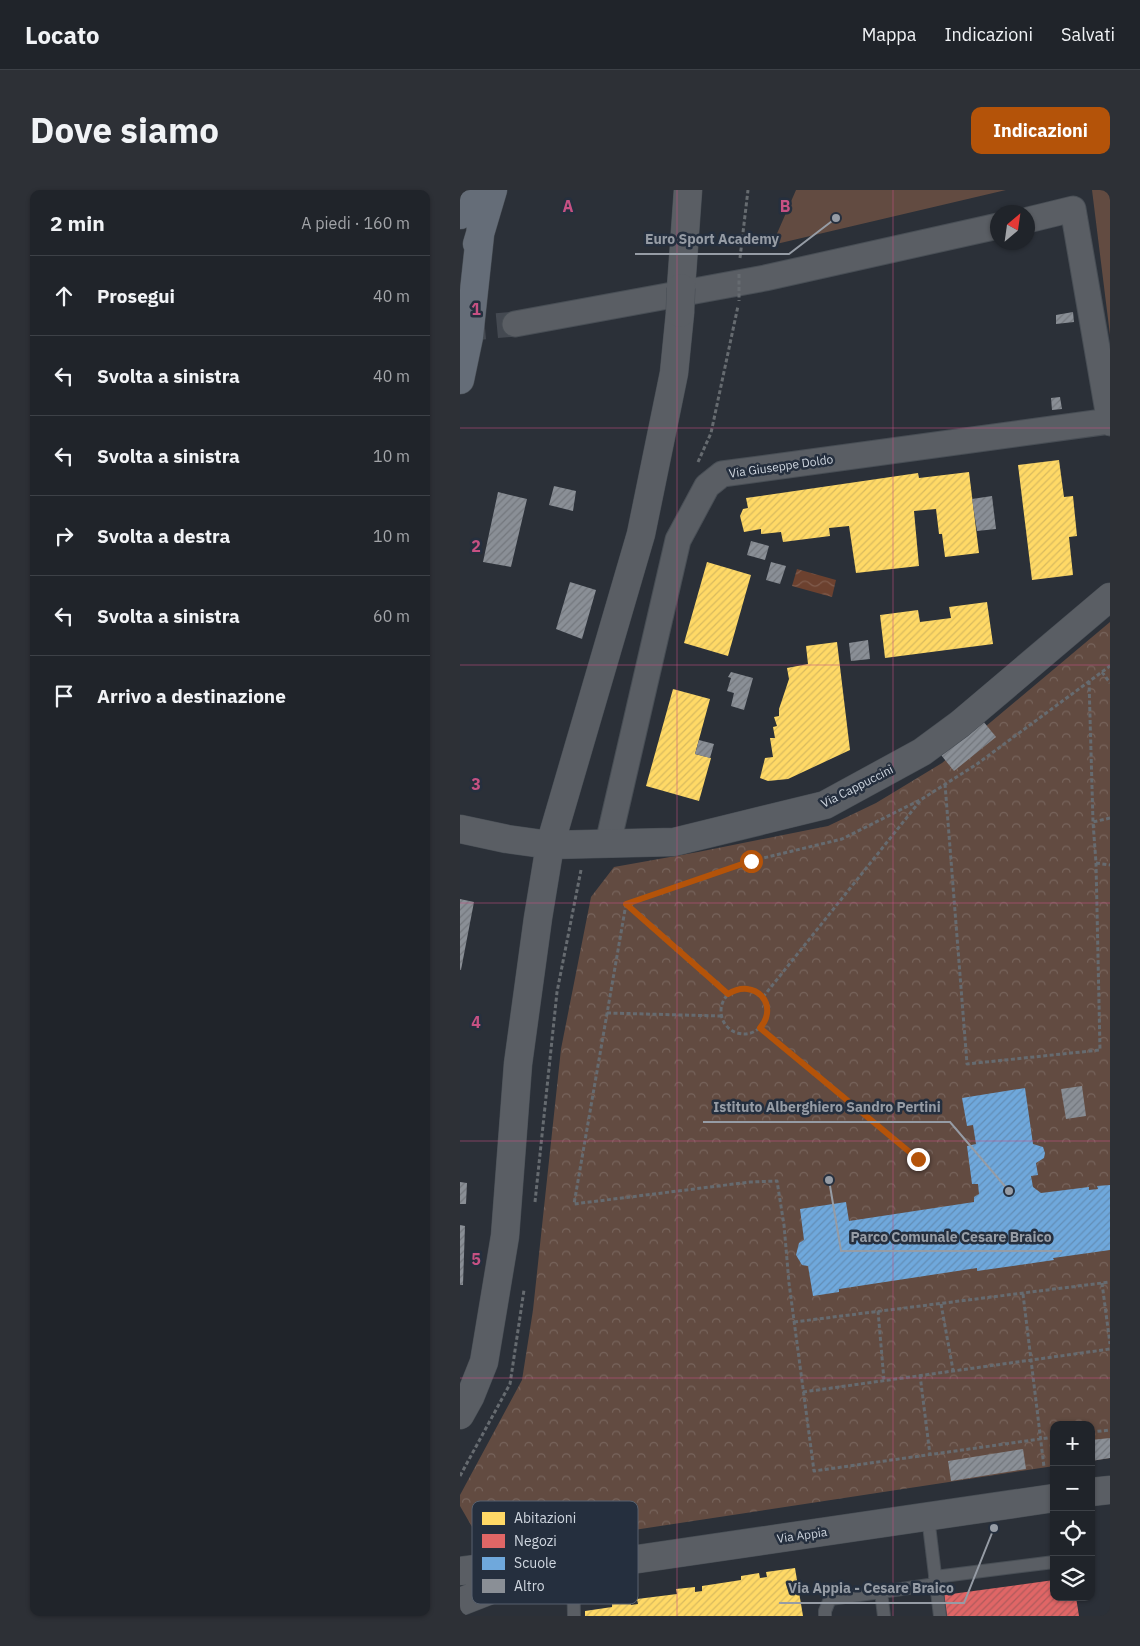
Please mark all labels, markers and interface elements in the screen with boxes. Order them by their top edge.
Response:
text: Locato [25,19,100,51]
text: Mappa [862,23,916,46]
text: Indicazioni [944,23,1033,46]
text: Salvati [1061,23,1115,46]
text: Dove siamo [30,107,219,153]
button: Indicazioni [971,107,1110,154]
text: A [563,196,574,216]
text: B [780,196,791,216]
north arrow [990,205,1035,250]
text: 2 min [50,209,105,237]
text: A piedi · 160 m [301,213,410,233]
callout: Euro Sport Academy [635,225,789,254]
text: Euro Sport Academy [645,230,780,248]
icon: ahead [50,282,78,310]
text: Prosegui [97,284,175,308]
text: 40 m [373,286,410,306]
text: 1 [471,299,481,319]
icon: left [50,362,78,390]
text: Svolta a sinistra [97,364,240,388]
text: 40 m [373,366,410,386]
icon: left [50,442,78,470]
text: Svolta a sinistra [97,444,240,468]
text: 10 m [373,446,410,466]
street label: Via Giuseppe Doldo [728,451,834,481]
icon: right [50,522,78,550]
text: Svolta a destra [97,524,230,548]
text: 10 m [373,526,410,546]
text: 2 [471,536,481,556]
icon: left [50,602,78,630]
text: Svolta a sinistra [97,604,240,628]
text: 60 m [373,606,410,626]
icon: arrive [50,682,78,710]
text: Arrivo a destinazione [97,684,286,708]
street label: Via Cappuccini [818,761,896,811]
text: 3 [471,774,481,794]
route start [740,850,763,873]
text: 4 [471,1012,481,1032]
callout: Istituto Alberghiero Sandro Pertini [703,1093,950,1122]
text: Istituto Alberghiero Sandro Pertini [713,1098,941,1116]
route end [907,1148,930,1171]
callout: Parco Comunale Cesare Braico [841,1222,1062,1251]
text: Parco Comunale Cesare Braico [850,1228,1052,1246]
text: 5 [471,1249,481,1269]
map controls [1050,1421,1095,1601]
button: + [1050,1421,1095,1466]
button: − [1050,1466,1095,1511]
legend [472,1501,638,1604]
text: Abitazioni [514,1509,576,1527]
button: locate [1050,1511,1095,1556]
street label: Via Appia [776,1524,829,1546]
text: Negozi [514,1532,557,1550]
text: Scuole [514,1554,557,1572]
button: layers [1050,1556,1095,1601]
callout: Via Appia - Cesare Braico [779,1574,964,1603]
text: Altro [514,1577,545,1595]
text: Via Appia - Cesare Braico [788,1579,954,1597]

